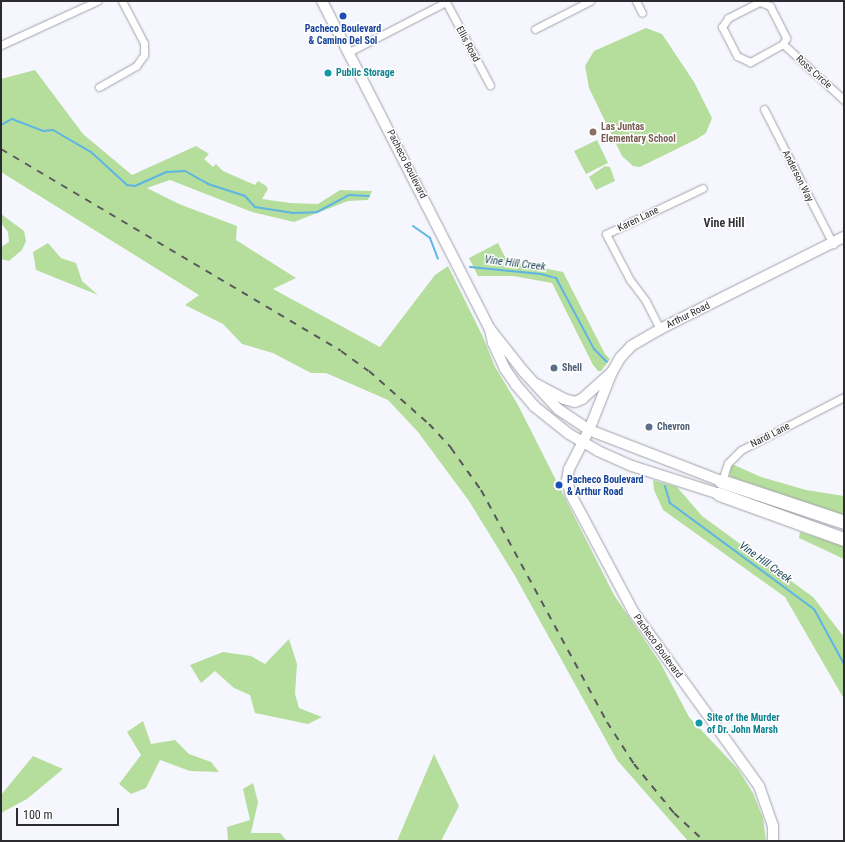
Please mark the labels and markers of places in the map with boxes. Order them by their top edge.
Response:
marker: Pacheco Boulevard & Camino Del Sol [338,11,348,21]
place label: Pacheco Boulevard & Camino Del Sol [305,22,381,46]
place label: Public Storage [336,67,394,79]
marker: Public Storage [323,68,333,78]
place label: Las Juntas Elementary School [601,120,676,144]
marker: Las Juntas Elementary School [588,127,598,137]
place label: Shell [562,362,582,374]
marker: Shell [549,363,559,373]
place label: Chevron [657,421,690,433]
marker: Chevron [644,422,654,432]
place label: Pacheco Boulevard & Arthur Road [567,473,644,496]
marker: Pacheco Boulevard & Arthur Road [554,480,564,490]
place label: Site of the Murder of Dr. John Marsh [707,711,779,734]
marker: Site of the Murder of Dr. John Marsh [694,718,704,728]

